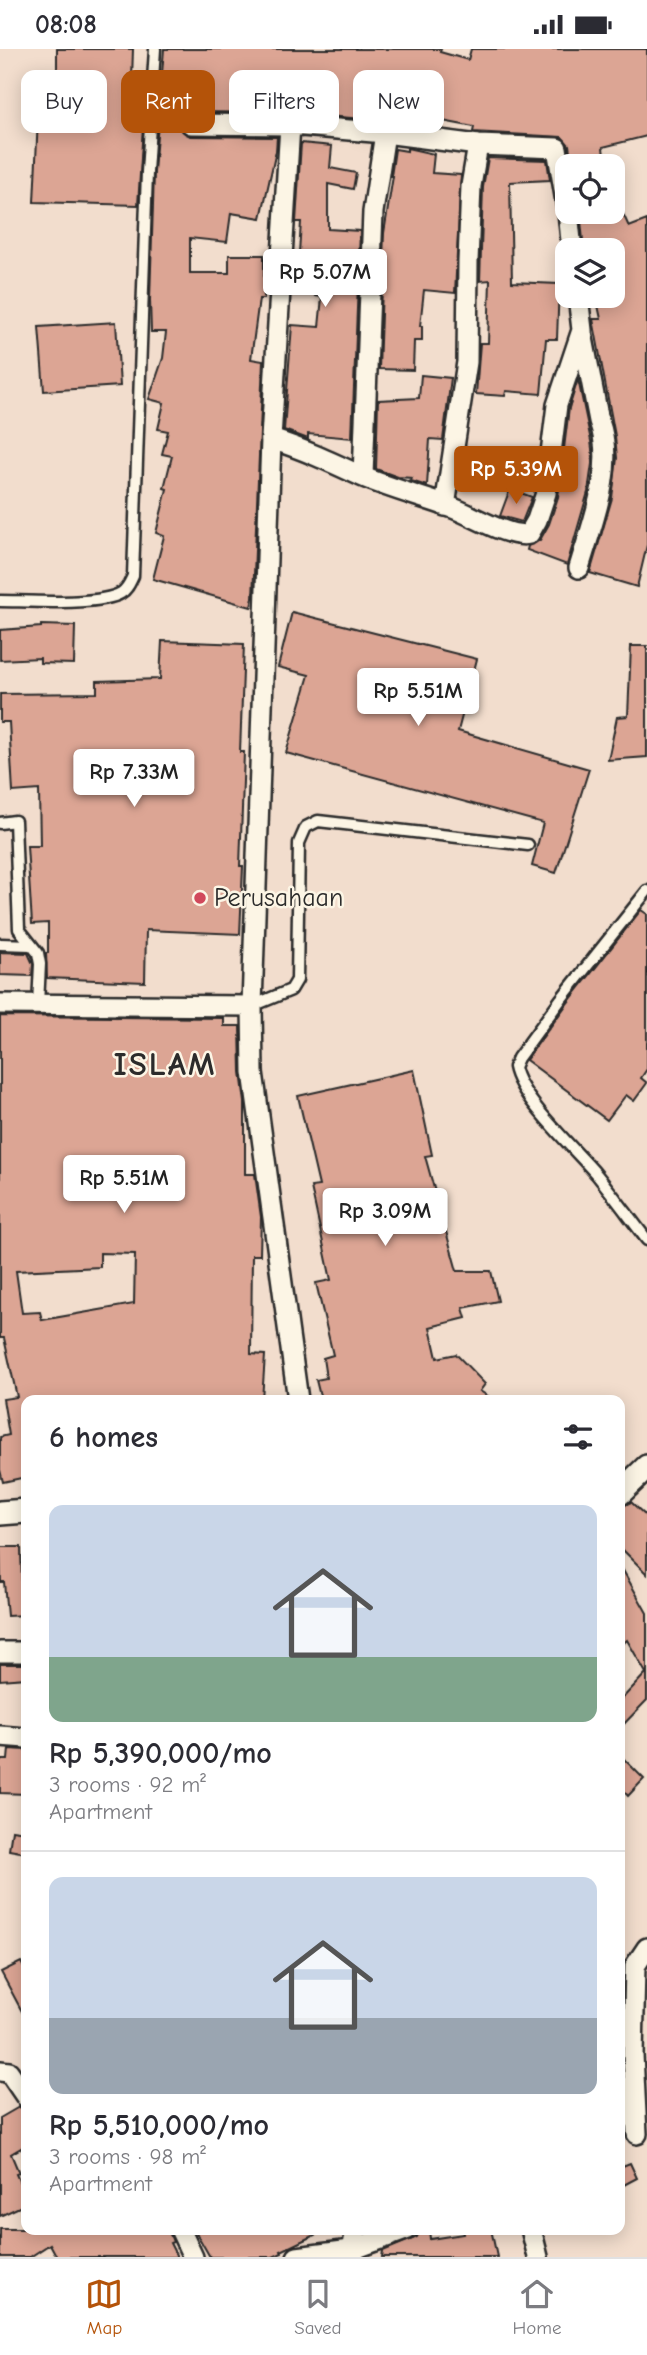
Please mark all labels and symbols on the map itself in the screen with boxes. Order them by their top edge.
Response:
pin: Rp 5.07M [253,250,397,309]
pin: Rp 5.39M [444,447,588,506]
pin: Rp 5.51M [346,669,490,728]
pin: Rp 7.33M [62,749,206,809]
place label: Perusahaan [214,883,343,913]
marker: Perusahaan [192,890,208,906]
district label: ISLAM [113,1045,217,1083]
pin: Rp 5.51M [52,1155,196,1215]
pin: Rp 3.09M [313,1189,457,1248]

